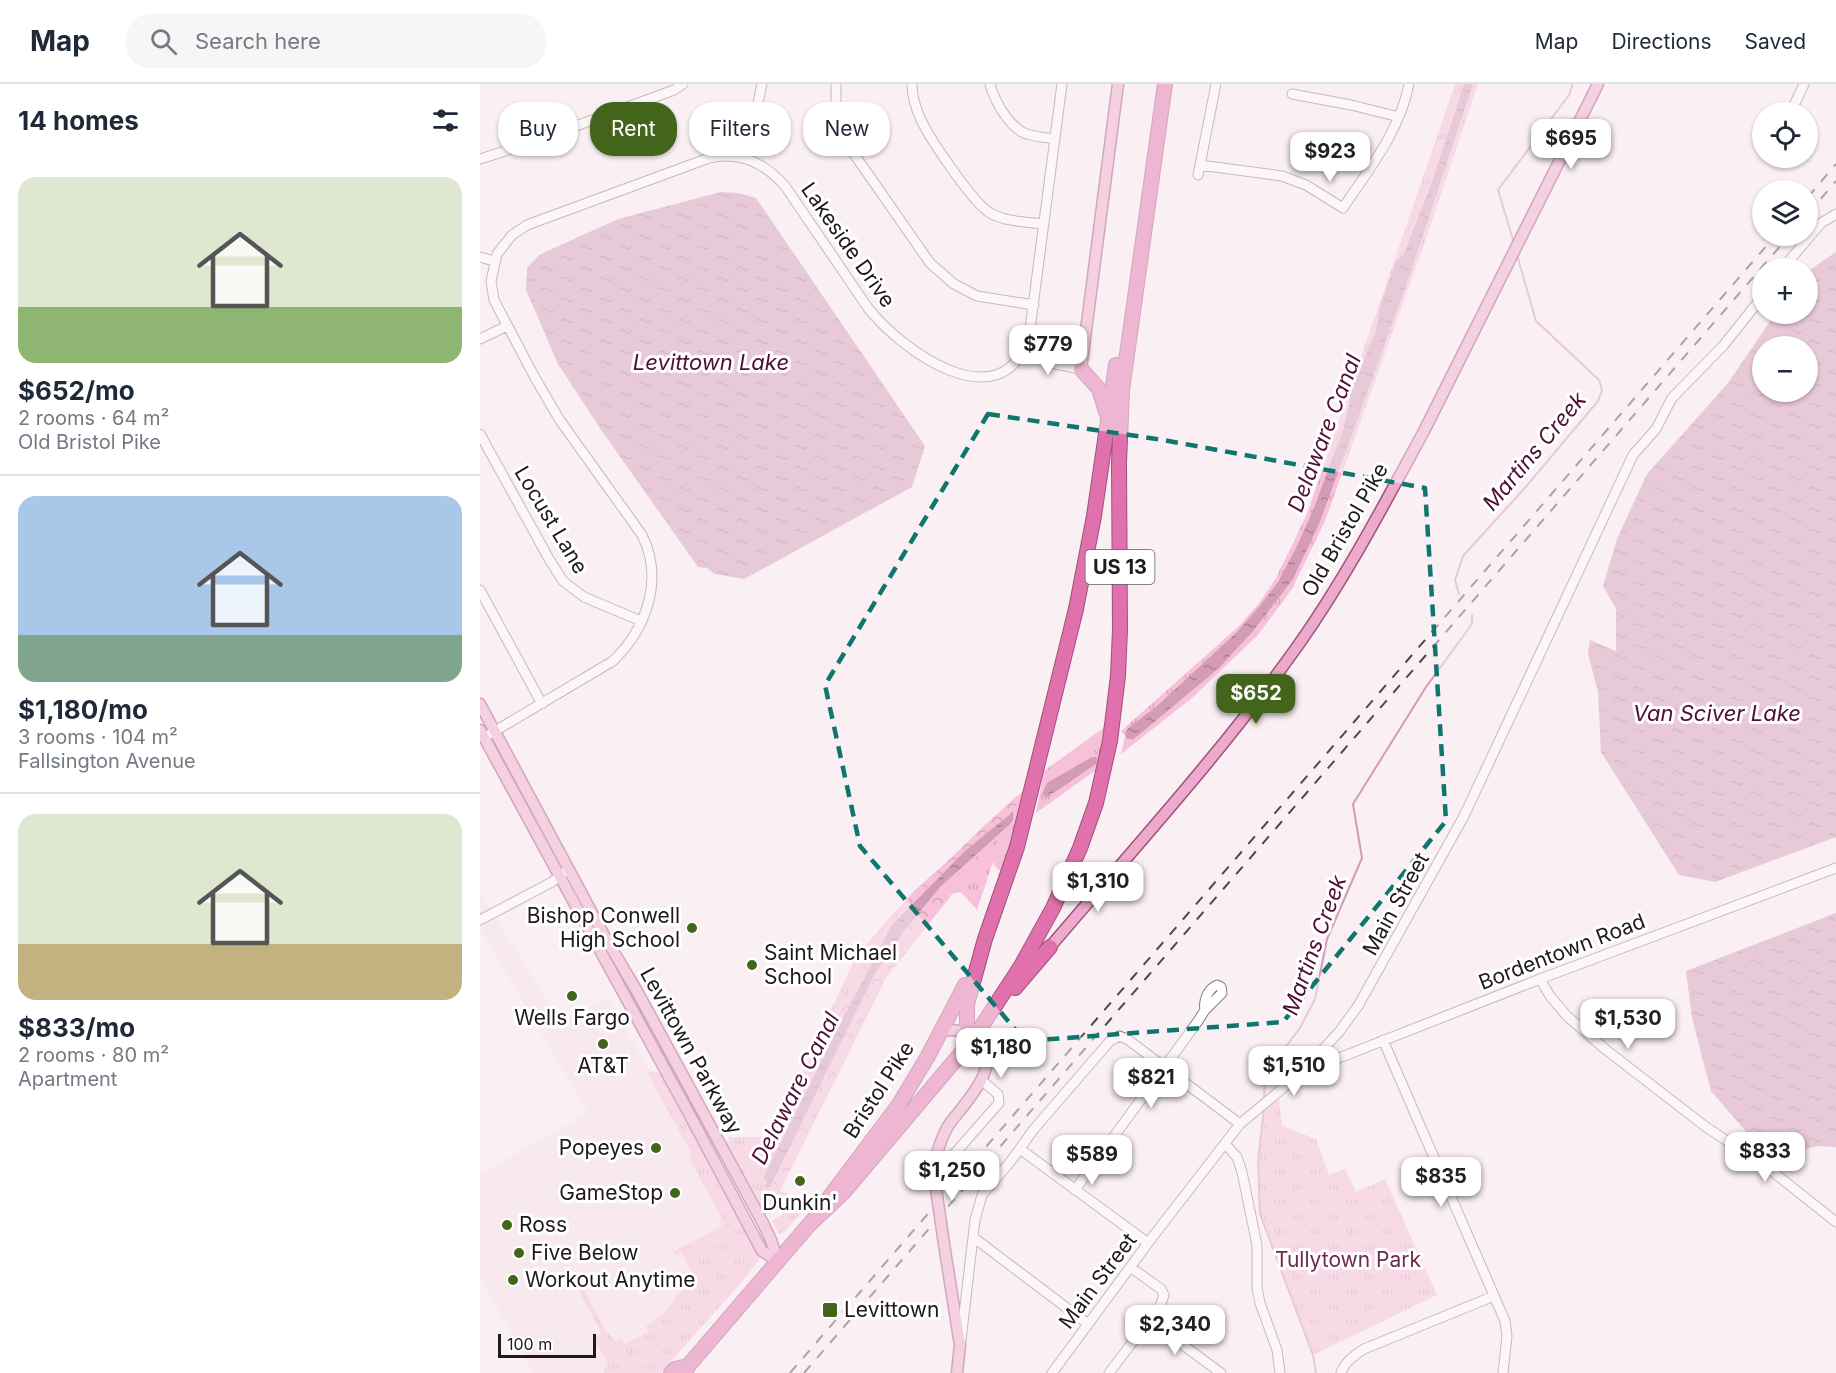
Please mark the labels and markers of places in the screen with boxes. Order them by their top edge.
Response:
pin: $695 [1535,119,1607,170]
pin: $923 [1294,132,1366,183]
pin: $779 [1012,325,1084,376]
pin: $652 [1220,674,1292,725]
pin: $1,310 [1049,862,1147,913]
place label: Bishop Conwell High School [527,903,680,952]
marker: Bishop Conwell High School [685,921,699,935]
place label: Saint Michael School [764,940,897,989]
marker: Saint Michael School [745,958,759,972]
marker: Wells Fargo [565,989,579,1003]
pin: $1,530 [1579,999,1677,1050]
place label: Wells Fargo [514,1005,630,1030]
pin: $1,180 [952,1028,1050,1079]
marker: AT&T [596,1037,610,1051]
pin: $1,510 [1245,1046,1343,1097]
place label: AT&T [577,1053,629,1078]
pin: $821 [1115,1058,1187,1109]
pin: $833 [1729,1132,1801,1183]
place label: Popeyes [559,1135,644,1160]
pin: $589 [1056,1135,1128,1186]
marker: Popeyes [649,1141,663,1155]
pin: $1,250 [903,1151,1001,1202]
pin: $835 [1405,1157,1477,1208]
marker: Dunkin' [793,1174,807,1188]
place label: GameStop [559,1180,663,1205]
marker: GameStop [668,1186,682,1200]
place label: Dunkin' [762,1190,838,1215]
place label: Ross [519,1212,567,1237]
marker: Ross [500,1218,514,1232]
place label: Five Below [531,1240,639,1265]
marker: Five Below [512,1246,526,1260]
place label: Workout Anytime [525,1267,696,1292]
marker: Workout Anytime [506,1273,520,1287]
place label: Levittown [844,1297,939,1322]
marker: Levittown [821,1301,839,1319]
pin: $2,340 [1126,1305,1224,1356]

